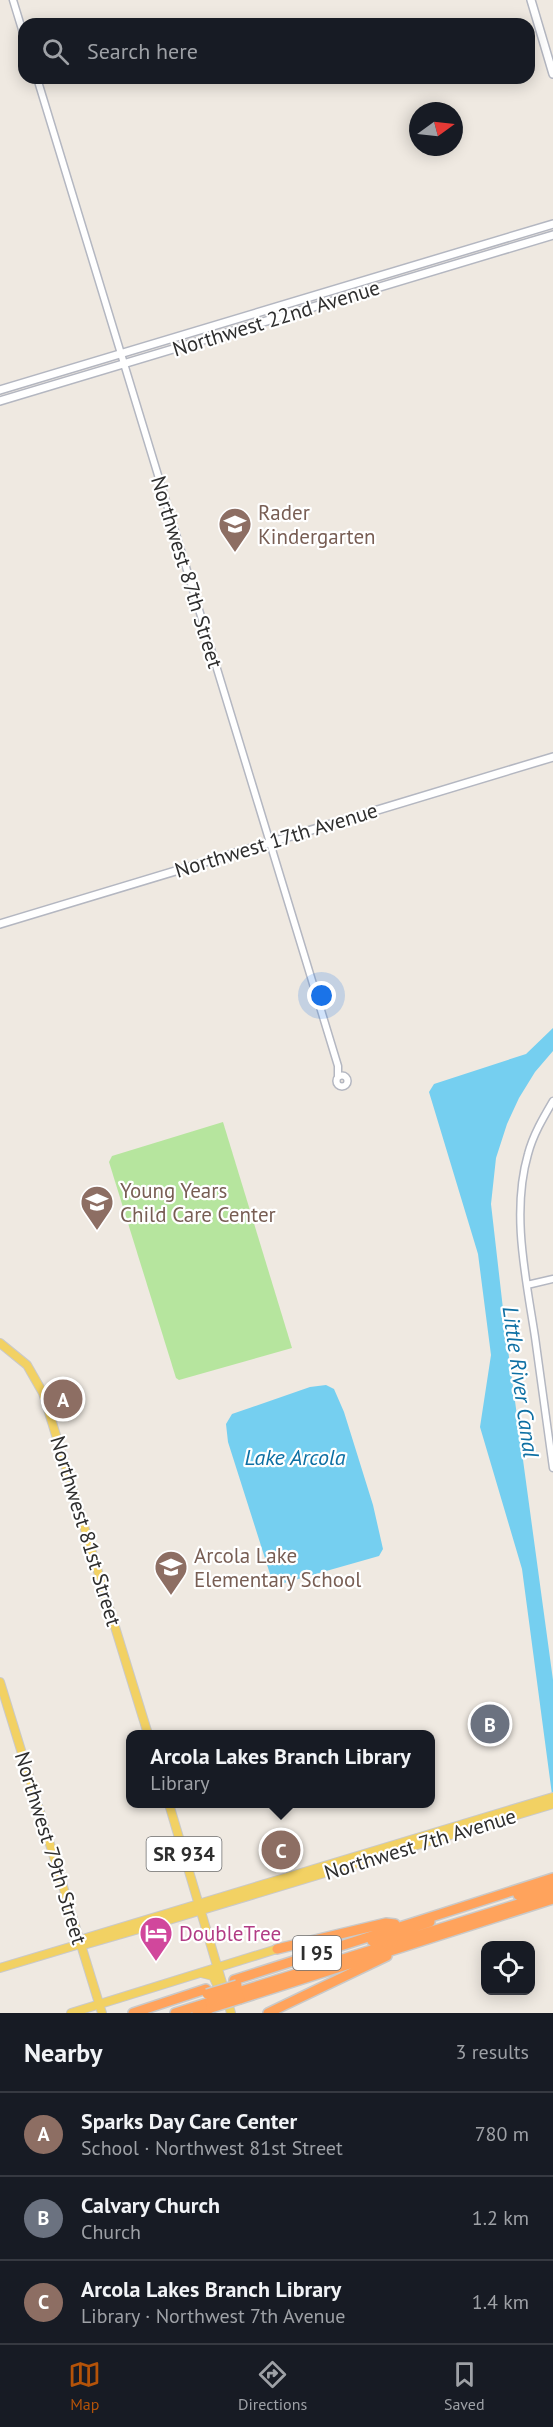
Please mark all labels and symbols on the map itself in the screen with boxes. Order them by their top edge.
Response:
north arrow [409,102,463,156]
street label: Northwest 22nd Avenue [169,274,383,362]
street label: Northwest 87th Street [145,473,229,671]
place label: Rader Kindergarten [258,499,376,550]
school or university icon: Rader Kindergarten [217,506,253,553]
street label: Northwest 17th Avenue [171,796,381,884]
your location [307,981,336,1010]
place label: Young Years Child Care Center [120,1177,276,1228]
school or university icon: Young Years Child Care Center [79,1184,115,1231]
water label: Little River Canal [497,1304,546,1460]
pin: A [44,1376,82,1422]
street label: Northwest 81st Street [44,1433,128,1629]
water label: Lake Arcola [244,1443,346,1471]
place label: Arcola Lake Elementary School [194,1542,361,1593]
school or university icon: Arcola Lake Elementary School [153,1549,189,1596]
pin: B [470,1702,510,1746]
street label: Northwest 79th Street [9,1748,93,1948]
street label: Northwest 7th Avenue [321,1802,519,1886]
pin: C [262,1828,300,1872]
road number: SR 934 [146,1837,222,1871]
hotel icon: DoubleTree [138,1915,174,1962]
place label: DoubleTree [179,1920,281,1947]
road number: I 95 [293,1936,341,1970]

